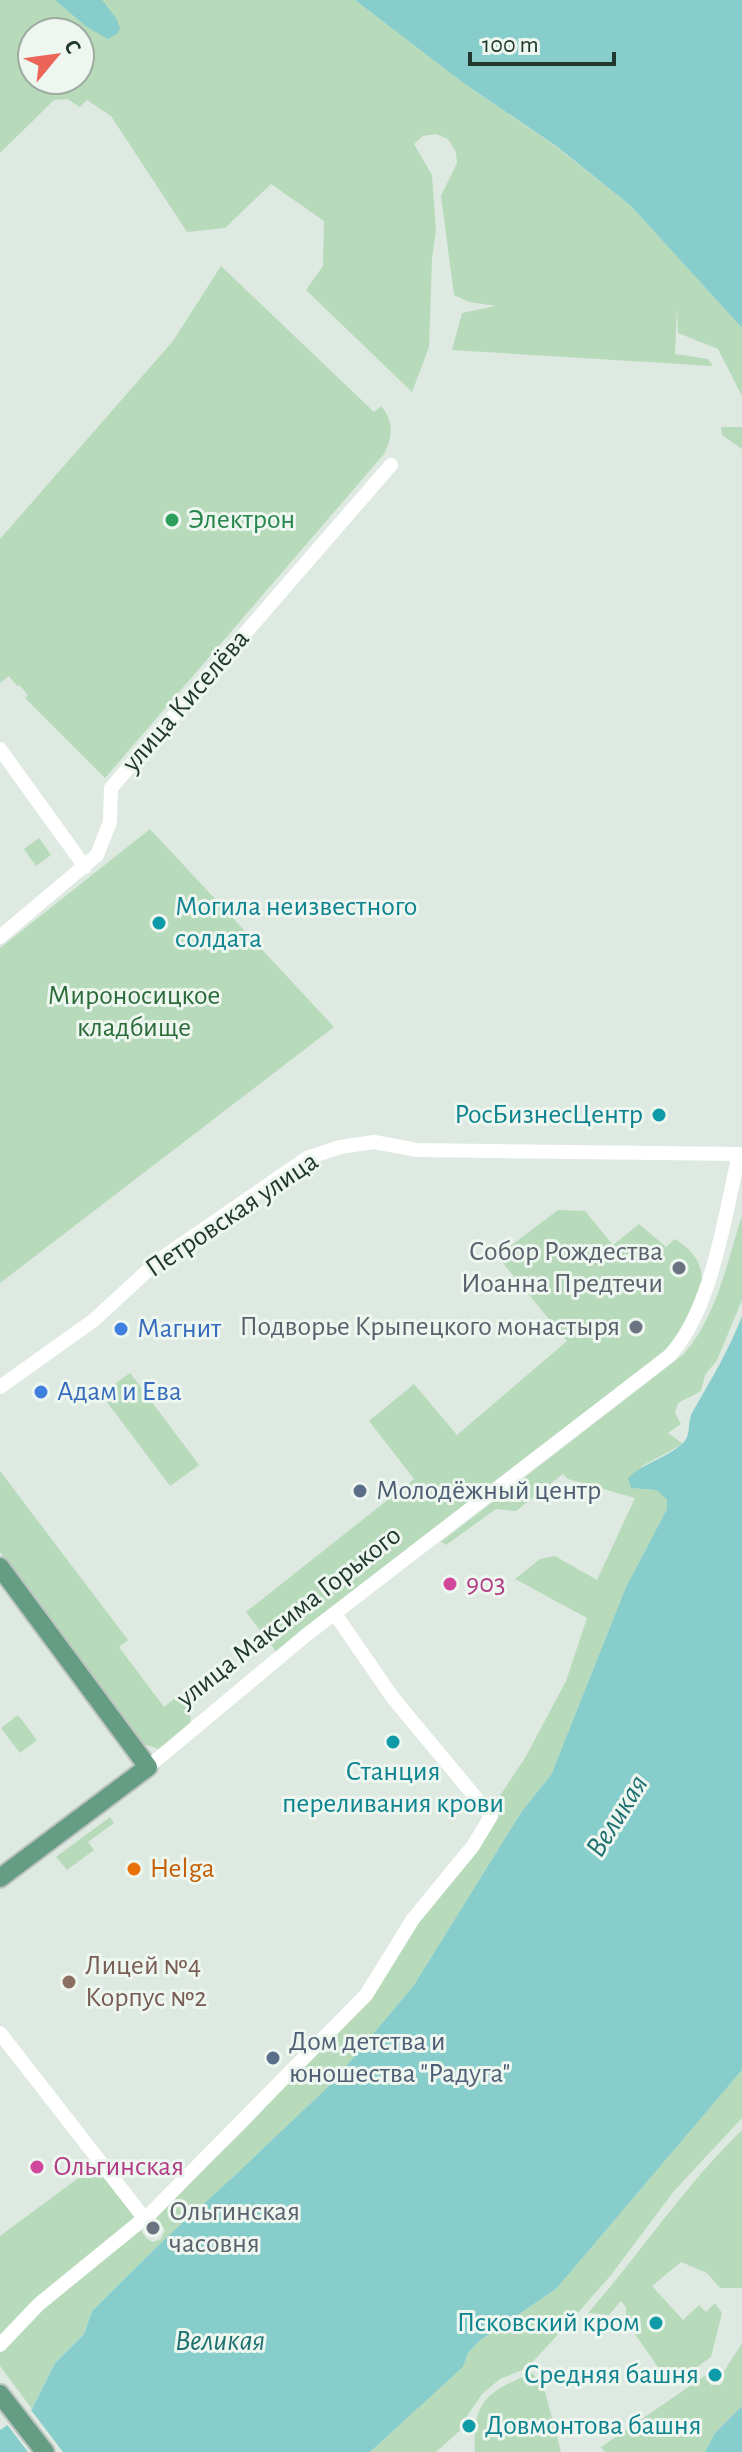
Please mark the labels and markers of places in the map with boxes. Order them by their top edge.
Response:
place label: Электрон [188,506,295,534]
marker: Электрон [163,511,181,529]
place label: Могила неизвестного солдата [175,893,417,953]
marker: Могила неизвестного солдата [150,914,168,932]
place label: РосБизнесЦентр [454,1101,643,1129]
marker: РосБизнесЦентр [650,1106,668,1124]
place label: Собор Рождества Иоанна Предтечи [461,1238,663,1298]
marker: Собор Рождества Иоанна Предтечи [670,1259,688,1277]
place label: Подворье Крыпецкого монастыря [239,1313,620,1341]
place label: Магнит [137,1315,222,1343]
marker: Подворье Крыпецкого монастыря [627,1318,645,1336]
marker: Магнит [112,1320,130,1338]
place label: Адам и Ева [57,1378,182,1406]
marker: Адам и Ева [32,1383,50,1401]
place label: Молодёжный центр [376,1477,601,1505]
marker: Молодёжный центр [351,1482,369,1500]
place label: 903 [466,1570,505,1598]
marker: 903 [441,1575,459,1593]
marker: Станция переливания крови [384,1733,402,1751]
place label: Станция переливания крови [282,1758,504,1818]
place label: Helga [150,1855,215,1883]
marker: Helga [125,1860,143,1878]
place label: Лицей №4 Корпус №2 [85,1952,207,2012]
marker: Лицей №4 Корпус №2 [60,1973,78,1991]
place label: Дом детства и юношества "Радуга" [289,2028,510,2088]
marker: Дом детства и юношества "Радуга" [264,2049,282,2067]
place label: Ольгинская [53,2153,184,2181]
marker: Ольгинская [28,2158,46,2176]
place label: Ольгинская часовня [169,2198,300,2258]
marker: Ольгинская часовня [144,2219,162,2237]
place label: Псковский кром [457,2309,640,2337]
marker: Псковский кром [647,2314,665,2332]
place label: Средняя башня [524,2361,699,2389]
marker: Средняя башня [706,2366,724,2384]
place label: Довмонтова башня [485,2412,702,2440]
marker: Довмонтова башня [460,2417,478,2435]

